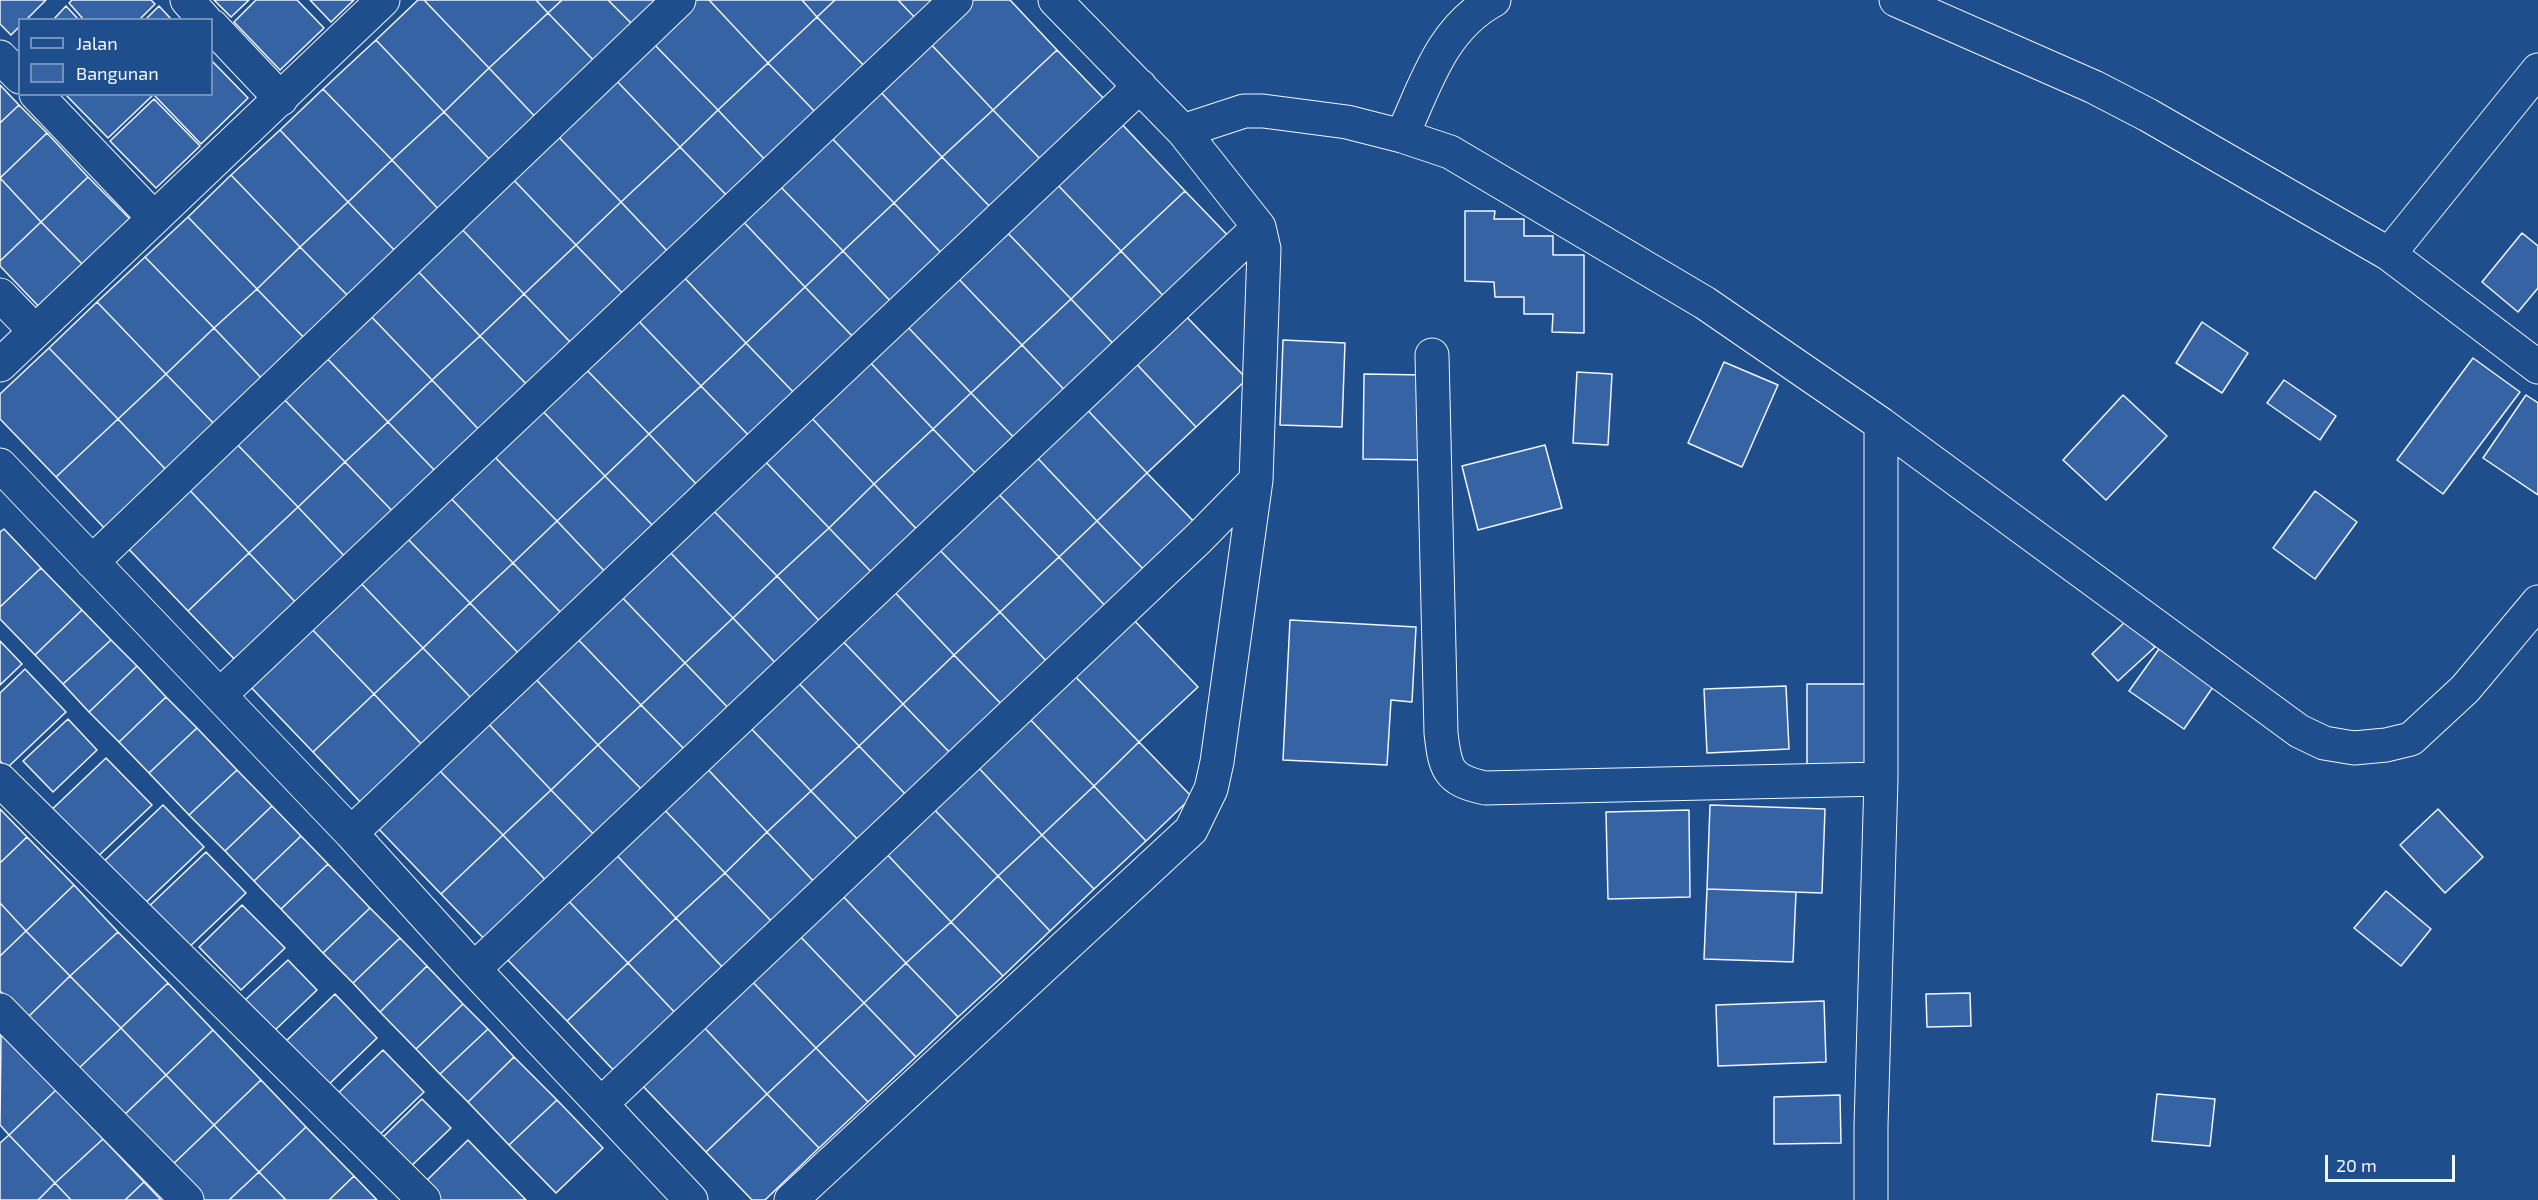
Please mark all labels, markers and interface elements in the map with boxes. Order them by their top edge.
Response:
legend [18,18,213,96]
text: Jalan [76,32,118,54]
text: Bangunan [76,62,159,84]
scale bar [2328,1143,2458,1181]
text: 20 m [2336,1154,2377,1176]

